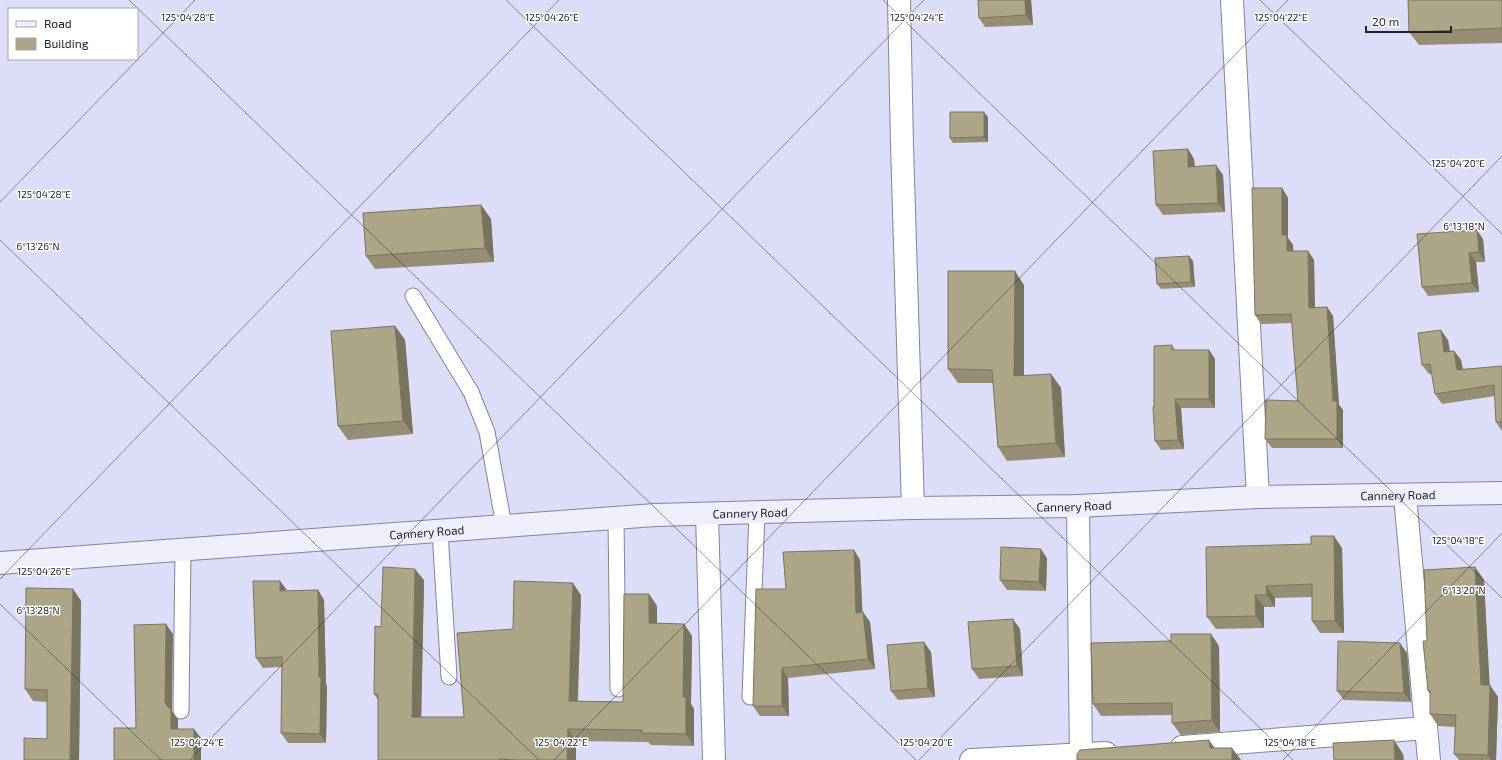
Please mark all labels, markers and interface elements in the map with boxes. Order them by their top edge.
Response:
legend [8,8,138,60]
scale bar [1366,8,1451,34]
text: 125°04'28"E [161,11,215,23]
text: 125°04'26"E [525,11,579,23]
text: 125°04'24"E [890,11,944,23]
text: 125°04'22"E [1254,11,1308,23]
text: 20 m [1372,14,1399,28]
text: Road [44,16,72,30]
text: Building [44,36,89,50]
text: 125°04'20"E [1431,157,1485,169]
text: 125°04'28"E [17,188,71,200]
text: 6°13'18"N [1443,220,1485,232]
text: 6°13'26"N [17,240,59,252]
street label: Cannery Road [1360,487,1436,502]
street label: Cannery Road [1036,497,1112,514]
street label: Cannery Road [712,504,788,520]
street label: Cannery Road [389,522,465,541]
text: 125°04'18"E [1432,534,1484,546]
text: 125°04'26"E [17,565,71,577]
text: 6°13'20"N [1442,584,1486,596]
text: 6°13'28"N [16,604,60,616]
text: 125°04'24"E [170,736,224,748]
text: 125°04'22"E [534,736,588,748]
text: 125°04'20"E [899,736,953,748]
text: 125°04'18"E [1264,736,1316,748]

